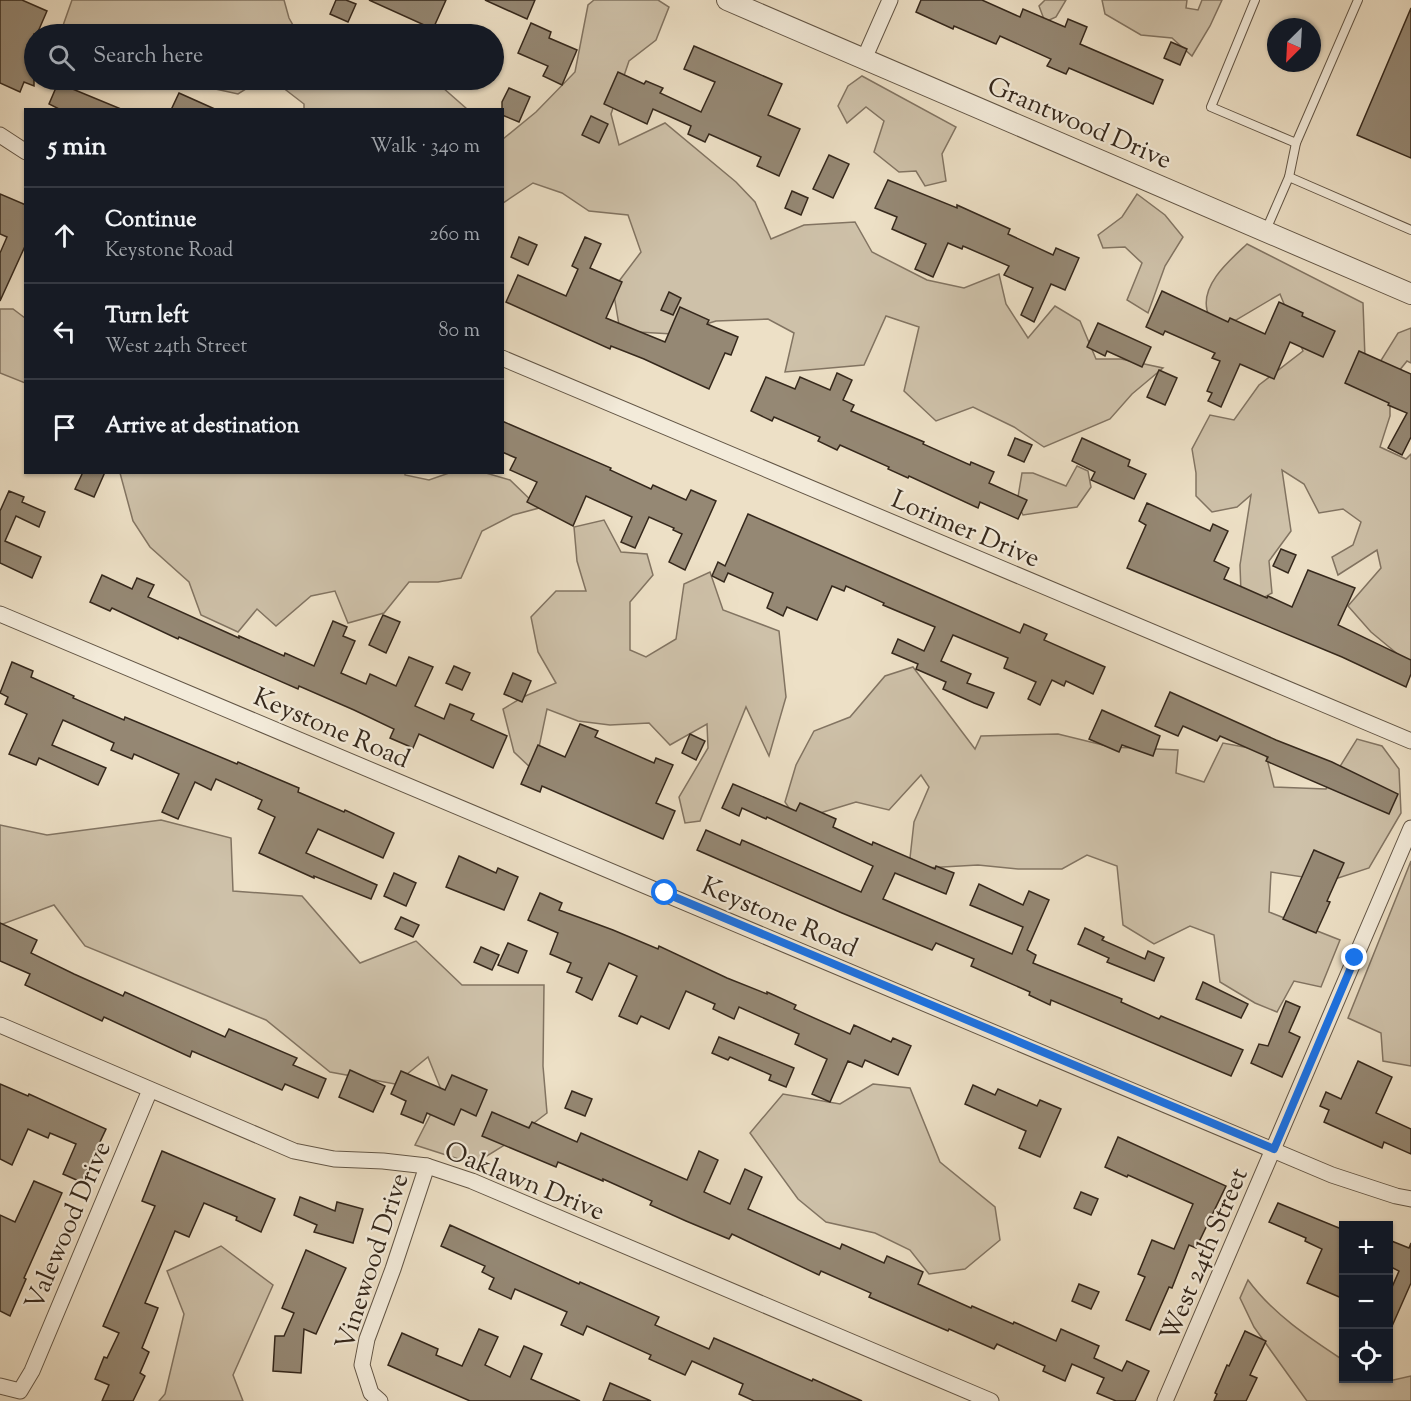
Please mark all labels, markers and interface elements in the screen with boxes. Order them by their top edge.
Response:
north arrow [1267,18,1321,72]
search box [24,24,504,90]
icon: search [45,41,78,74]
text: Search here [93,41,203,73]
street label: Grantwood Drive [981,69,1177,180]
text: 5 min [48,129,107,166]
text: Walk · 340 m [370,133,480,162]
text: Continue [105,205,196,237]
icon: ahead [48,219,81,252]
text: 260 m [429,221,480,250]
text: Keystone Road [105,237,233,266]
text: Turn left [105,301,188,333]
icon: left [48,315,81,348]
text: 80 m [439,317,480,346]
text: West 24th Street [105,333,247,362]
icon: arrive [48,411,81,444]
text: Arrive at destination [105,411,300,443]
street label: Lorimer Drive [885,482,1045,578]
street label: Keystone Road [247,680,415,779]
street label: Keystone Road [695,869,863,968]
route start [651,879,677,905]
route end [1341,944,1367,970]
street label: Oaklawn Drive [438,1133,610,1231]
street label: Valewood Drive [17,1136,122,1316]
street label: West 24th Street [1152,1163,1259,1347]
street label: Vinewood Drive [327,1169,419,1355]
map controls [1339,1221,1393,1383]
button: + [1339,1221,1393,1275]
button: − [1339,1275,1393,1329]
button: locate [1339,1329,1393,1383]

